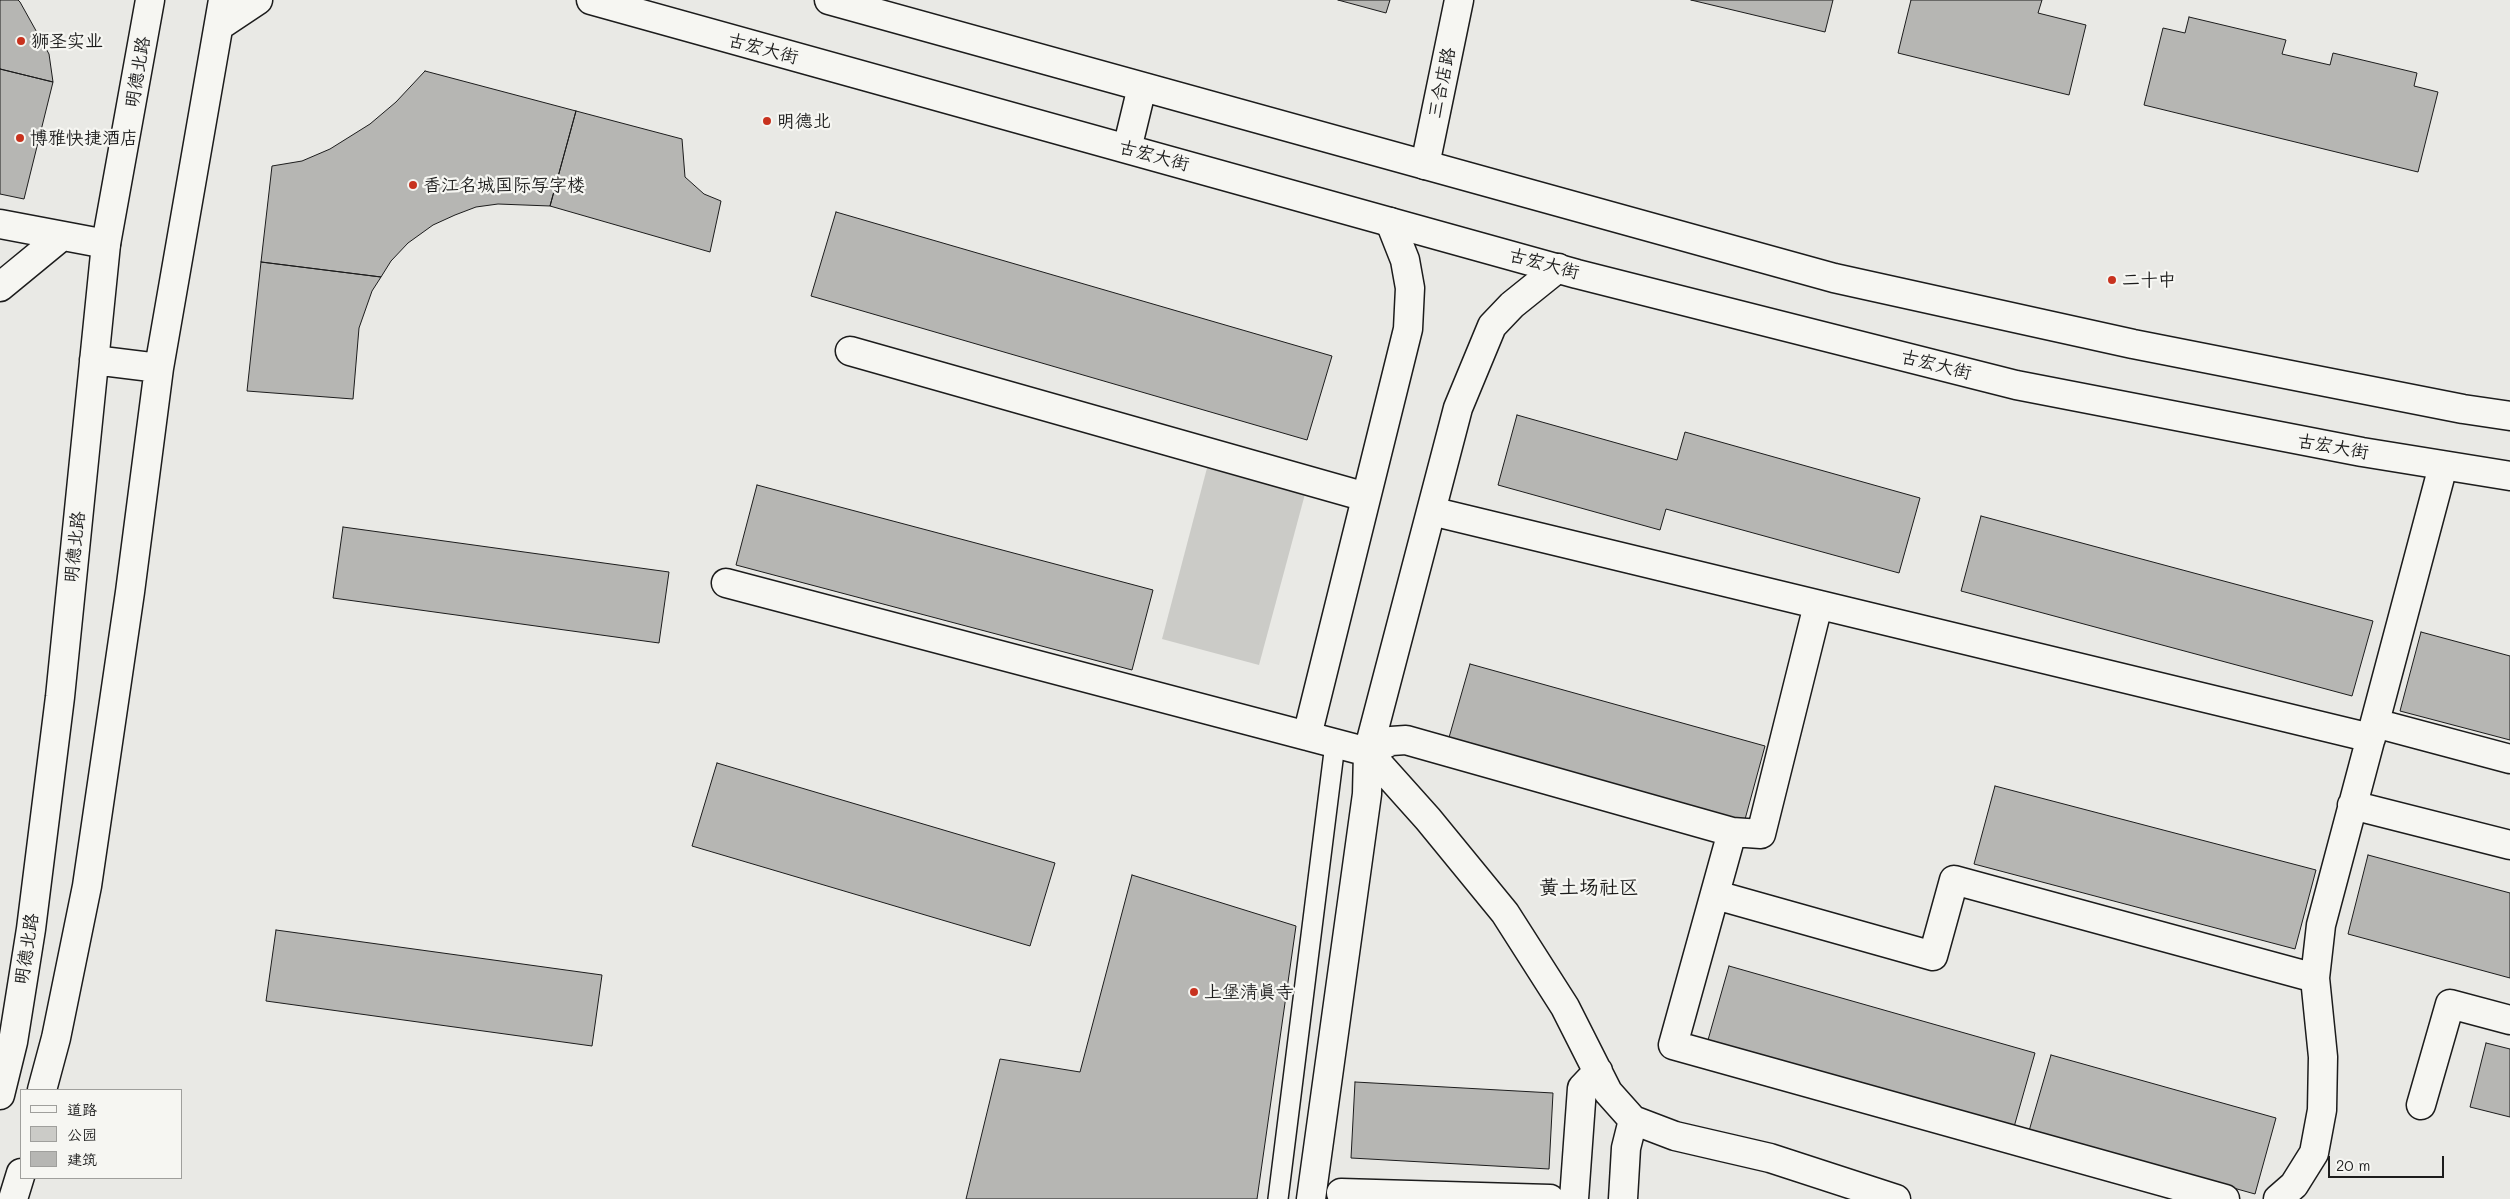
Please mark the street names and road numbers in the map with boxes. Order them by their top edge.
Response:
street label: 古宏大街 [725,29,801,69]
street label: 明德北路 [121,35,155,109]
street label: 三合店路 [1424,46,1460,120]
street label: 古宏大街 [1116,136,1192,176]
street label: 古宏大街 [1506,244,1582,284]
street label: 古宏大街 [1898,346,1974,384]
street label: 古宏大街 [2296,430,2370,464]
street label: 明德北路 [60,510,90,584]
street label: 明德北路 [11,912,43,986]

